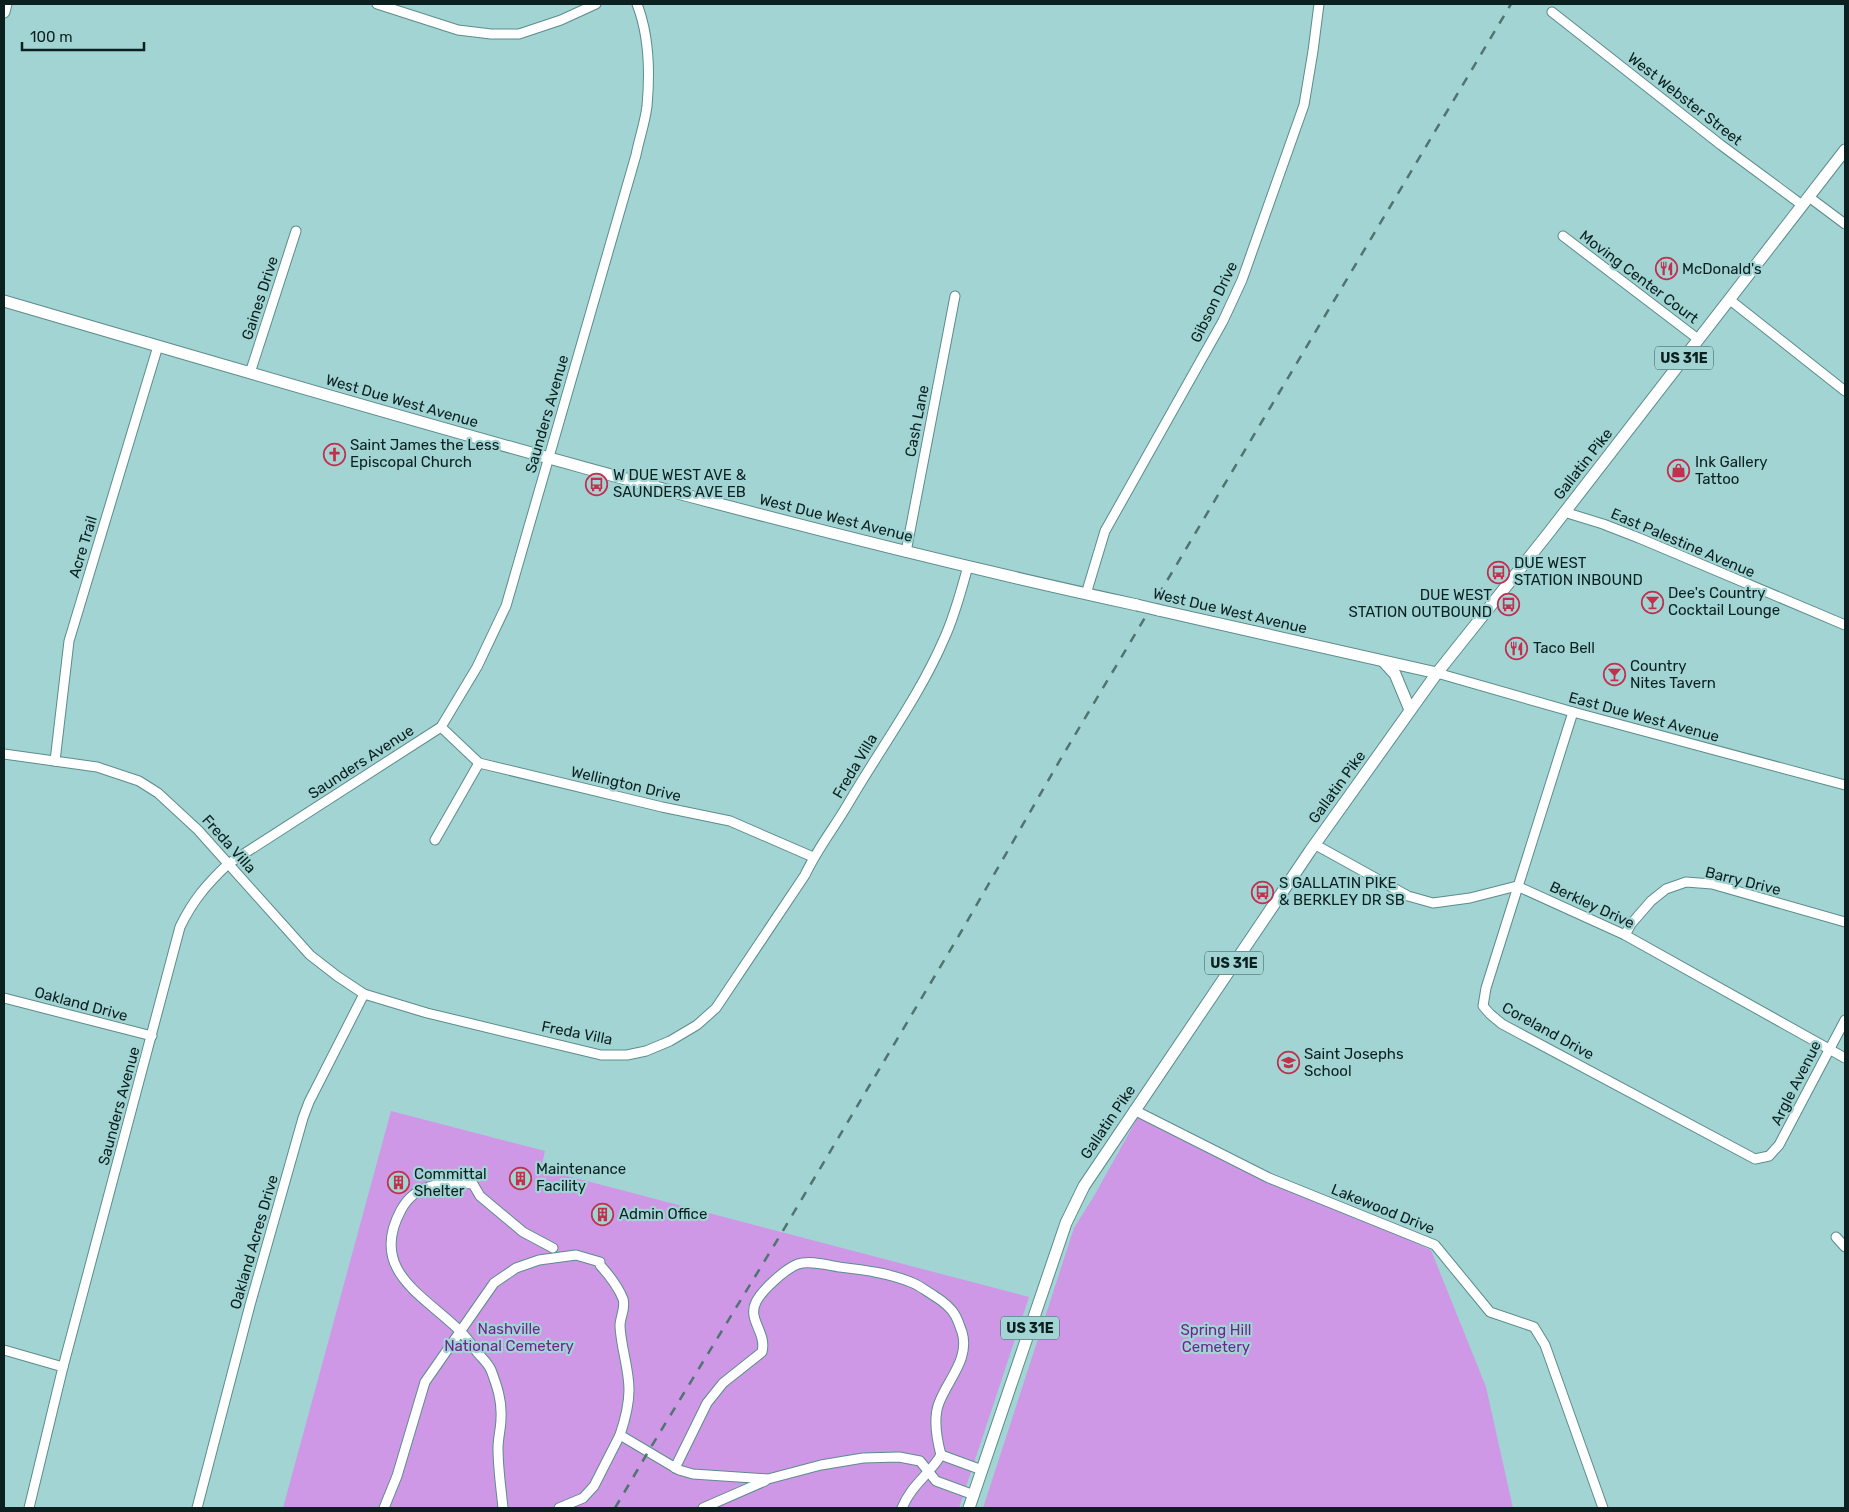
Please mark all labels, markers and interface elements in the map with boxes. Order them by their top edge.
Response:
scale bar [22,20,145,52]
text: 100 m [30,28,72,46]
street label: West Webster Street [1624,49,1746,149]
street label: Moving Center Court [1576,227,1702,328]
street label: Gaines Drive [238,254,282,342]
restaurant icon: McDonald's [1654,257,1678,281]
street label: Gibson Drive [1187,259,1241,345]
place label: McDonald's [1682,260,1762,278]
road number: US 31E [1655,346,1713,369]
street label: Saunders Avenue [522,353,572,475]
street label: West Due West Avenue [324,371,480,431]
street label: Cash Lane [901,383,933,459]
street label: Gallatin Pike [1550,425,1616,503]
place label: Saint James the Less Episcopal Church [350,436,500,471]
church icon: Saint James the Less Episcopal Church [322,442,346,466]
place label: Ink Gallery Tattoo [1695,453,1768,488]
shop icon: Ink Gallery Tattoo [1667,459,1691,483]
place label: W DUE WEST AVE & SAUNDERS AVE EB [613,466,747,501]
bus stop icon: W DUE WEST AVE & SAUNDERS AVE EB [585,472,609,496]
street label: West Due West Avenue [757,490,915,546]
street label: East Palestine Avenue [1608,504,1758,582]
street label: Acre Trail [65,514,101,580]
place label: DUE WEST STATION INBOUND [1514,554,1643,589]
bus stop icon: DUE WEST STATION INBOUND [1486,560,1510,584]
street label: West Due West Avenue [1151,584,1309,638]
place label: Dee's Country Cocktail Lounge [1668,584,1780,619]
place label: DUE WEST STATION OUTBOUND [1348,586,1492,621]
bar icon: Dee's Country Cocktail Lounge [1640,590,1664,614]
bus stop icon: DUE WEST STATION OUTBOUND [1496,592,1520,616]
restaurant icon: Taco Bell [1505,636,1529,660]
place label: Taco Bell [1533,639,1595,657]
place label: Country Nites Tavern [1630,657,1716,692]
bar icon: Country Nites Tavern [1602,663,1626,687]
street label: East Due West Avenue [1567,688,1721,746]
street label: Saunders Avenue [305,721,417,803]
street label: Freda Villa [829,731,881,801]
street label: Gallatin Pike [1305,747,1369,827]
street label: Wellington Drive [569,763,683,805]
street label: Freda Villa [198,811,260,877]
street label: Barry Drive [1703,863,1783,899]
place label: S GALLATIN PIKE & BERKLEY DR SB [1279,874,1405,909]
street label: Berkley Drive [1547,878,1637,932]
bus stop icon: S GALLATIN PIKE & BERKLEY DR SB [1251,880,1275,904]
road number: US 31E [1205,951,1263,974]
street label: Oakland Drive [32,983,130,1025]
street label: Coreland Drive [1499,998,1597,1064]
street label: Freda Villa [540,1017,614,1049]
street label: Argle Avenue [1767,1038,1825,1128]
street label: Saunders Avenue [94,1045,144,1167]
place label: Saint Josephs School [1304,1045,1404,1080]
school or university icon: Saint Josephs School [1276,1051,1300,1075]
street label: Gallatin Pike [1077,1082,1139,1162]
place label: Maintenance Facility [536,1160,626,1195]
place label: Committal Shelter [414,1165,487,1200]
building icon: Maintenance Facility [508,1166,532,1190]
building icon: Committal Shelter [386,1171,410,1195]
street label: Oakland Acres Drive [226,1173,282,1311]
street label: Lakewood Drive [1329,1180,1437,1238]
building icon: Admin Office [591,1202,615,1226]
place label: Admin Office [619,1205,707,1223]
road number: US 31E [1001,1316,1059,1340]
park label: Nashville National Cemetery [444,1320,574,1355]
park label: Spring Hill Cemetery [1181,1321,1251,1356]

